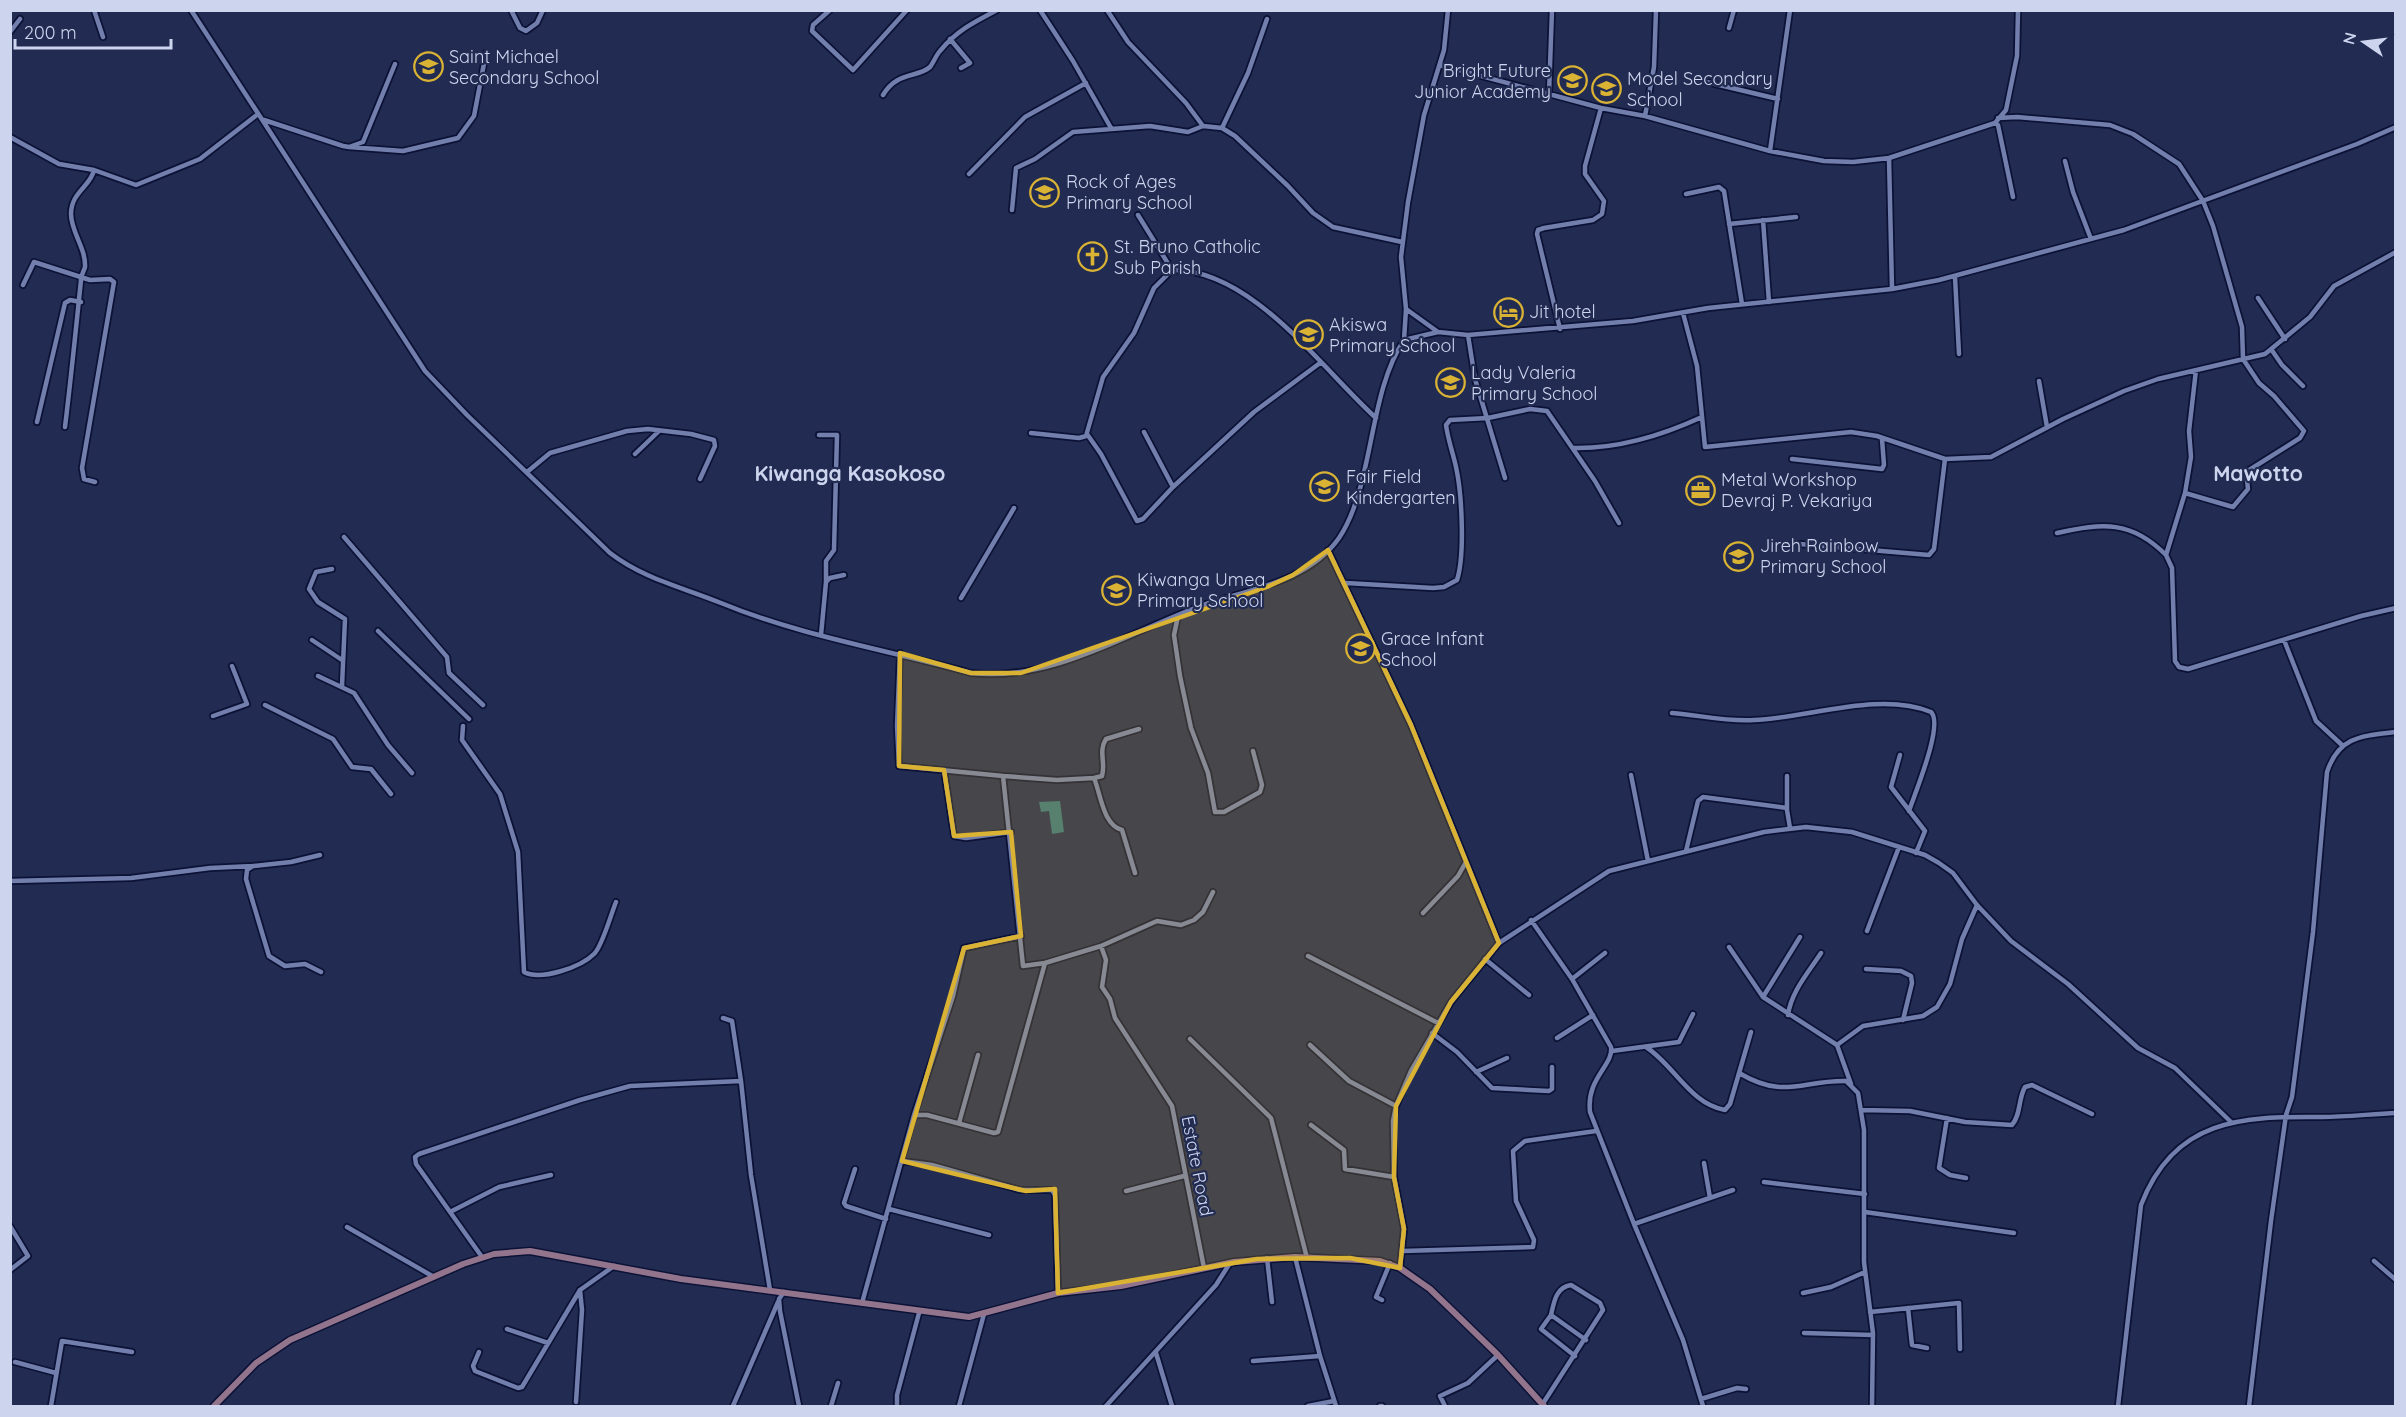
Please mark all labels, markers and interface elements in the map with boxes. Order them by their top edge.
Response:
scale bar [15,12,171,50]
north arrow [2334,12,2394,72]
text: 200 m [24,21,77,44]
text: N [2338,30,2361,46]
place label: Saint Michael Secondary School [449,45,599,89]
school or university icon: Saint Michael Secondary School [412,51,444,83]
place label: Bright Future Junior Academy [1414,59,1551,103]
school or university icon: Bright Future Junior Academy [1556,65,1588,97]
place label: Model Secondary School [1627,67,1773,111]
school or university icon: Model Secondary School [1590,73,1622,105]
place label: Rock of Ages Primary School [1066,170,1192,214]
school or university icon: Rock of Ages Primary School [1029,176,1061,208]
place label: St. Bruno Catholic Sub Parish [1114,235,1261,279]
church icon: St. Bruno Catholic Sub Parish [1077,241,1109,273]
hotel icon: Jit hotel [1492,296,1524,328]
place label: Jit hotel [1529,300,1596,323]
place label: Akiswa Primary School [1329,313,1455,357]
school or university icon: Akiswa Primary School [1292,319,1324,351]
place label: Lady Valeria Primary School [1471,361,1597,405]
school or university icon: Lady Valeria Primary School [1434,367,1466,399]
district label: Kiwanga Kasokoso [755,460,945,486]
district label: Mawotto [2213,460,2303,486]
place label: Fair Field Kindergarten [1346,465,1456,509]
place label: Metal Workshop Devraj P. Vekariya [1721,468,1872,512]
school or university icon: Fair Field Kindergarten [1309,471,1341,503]
office icon: Metal Workshop Devraj P. Vekariya [1684,474,1716,506]
place label: Jireh Rainbow Primary School [1760,534,1886,578]
school or university icon: Jireh Rainbow Primary School [1723,540,1755,572]
place label: Kiwanga Umea Primary School [1137,568,1265,612]
school or university icon: Kiwanga Umea Primary School [1100,574,1132,606]
place label: Grace Infant School [1381,627,1484,671]
school or university icon: Grace Infant School [1344,633,1376,665]
street label: Estate Road [1177,1114,1218,1218]

